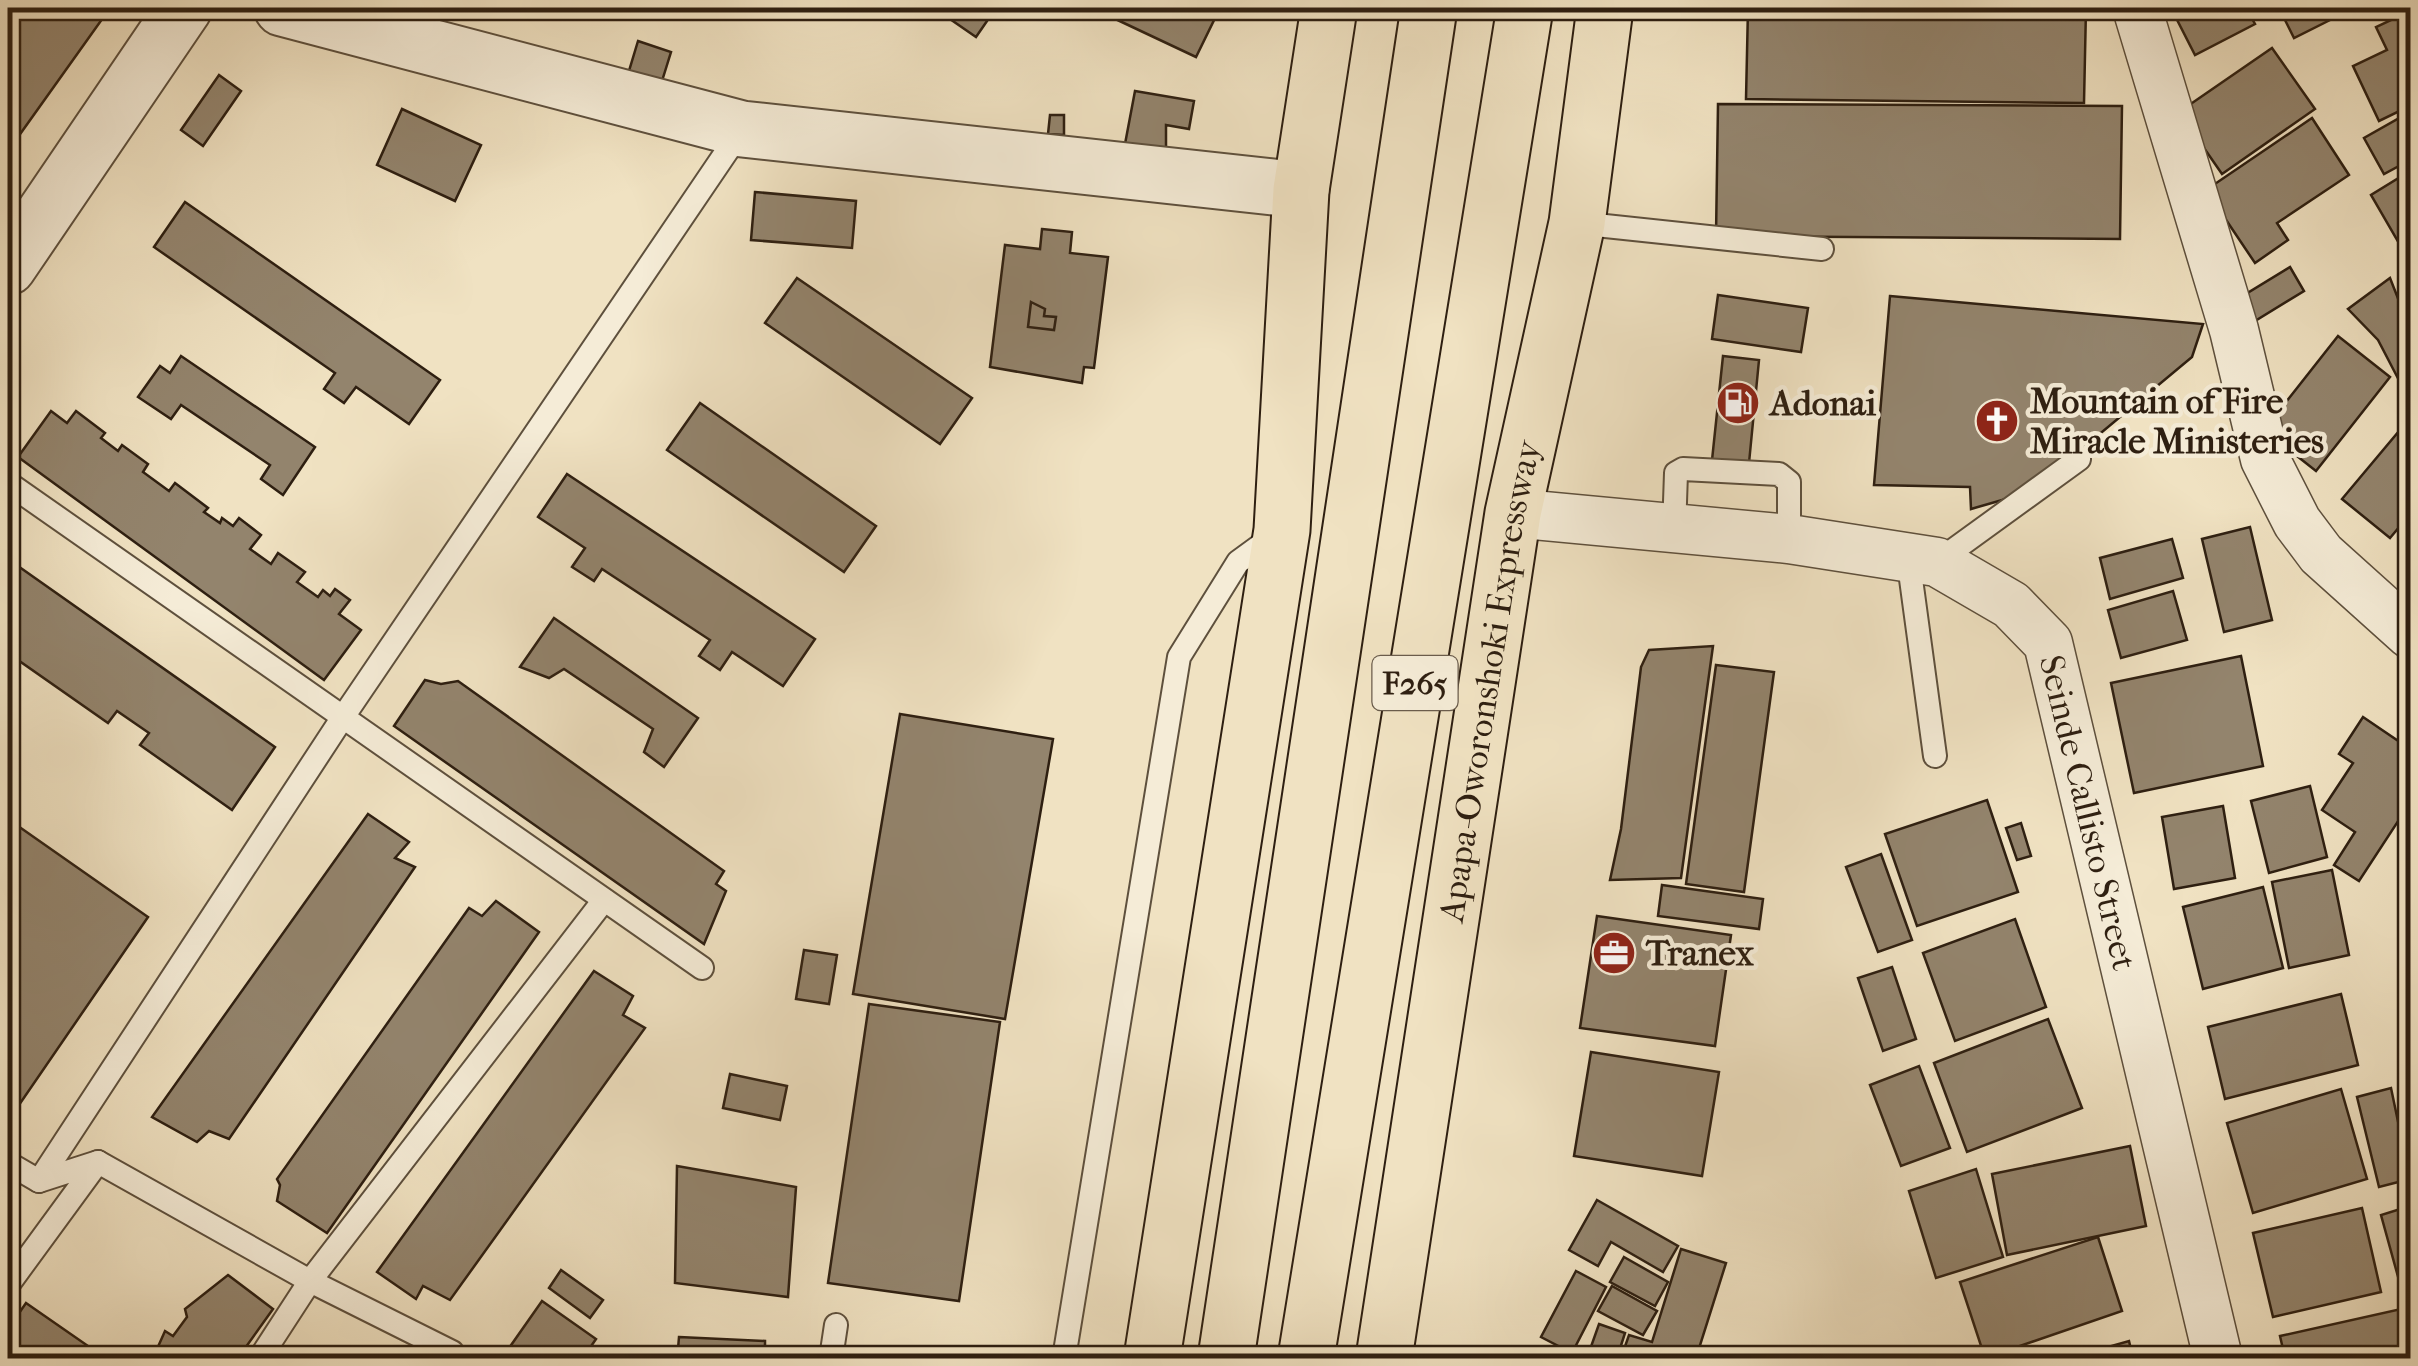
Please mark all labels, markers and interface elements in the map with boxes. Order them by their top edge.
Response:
fuel station icon: Adonai [1715,380,1761,426]
place label: Mountain of Fire Miracle Ministeries [2030,381,2324,462]
place label: Adonai [1768,383,1877,424]
church icon: Mountain of Fire Miracle Ministeries [1974,398,2020,444]
street label: Apapa-Oworonshoki Expressway [1430,435,1549,927]
street label: Seinde Callisto Street [2031,651,2146,975]
road number: F265 [1372,656,1458,710]
office icon: Tranex [1591,930,1637,976]
place label: Tranex [1645,933,1754,974]

